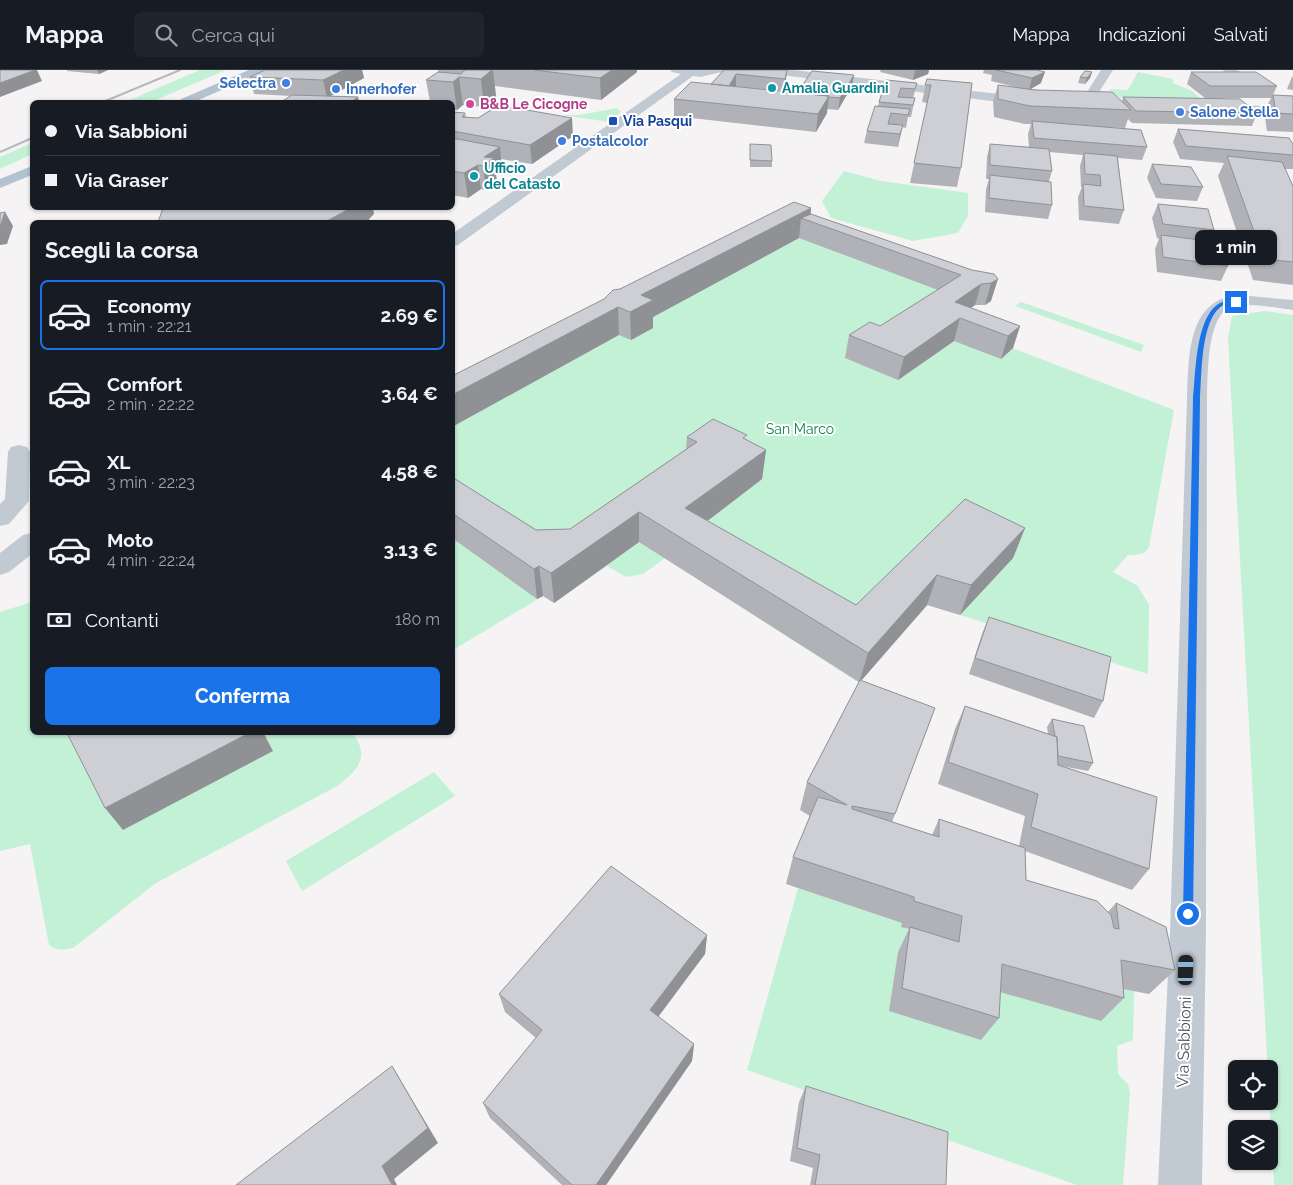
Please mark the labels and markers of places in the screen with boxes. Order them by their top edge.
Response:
place label: Selectra [220,75,276,91]
marker: Selectra [280,77,292,89]
place label: Amalia Guardini [782,80,889,96]
place label: Innerhofer [346,81,417,97]
marker: Amalia Guardini [766,82,778,94]
marker: Innerhofer [330,83,342,95]
place label: B&B Le Cicogne [480,96,588,112]
marker: B&B Le Cicogne [464,98,476,110]
place label: Salone Stella [1190,104,1279,120]
marker: Salone Stella [1174,106,1186,118]
place label: Via Pasqui [623,113,692,129]
marker: Via Pasqui [607,115,619,127]
place label: Postalcolor [572,133,649,149]
marker: Postalcolor [556,135,568,147]
place label: Ufficio del Catasto [484,160,561,192]
marker: Ufficio del Catasto [468,170,480,182]

